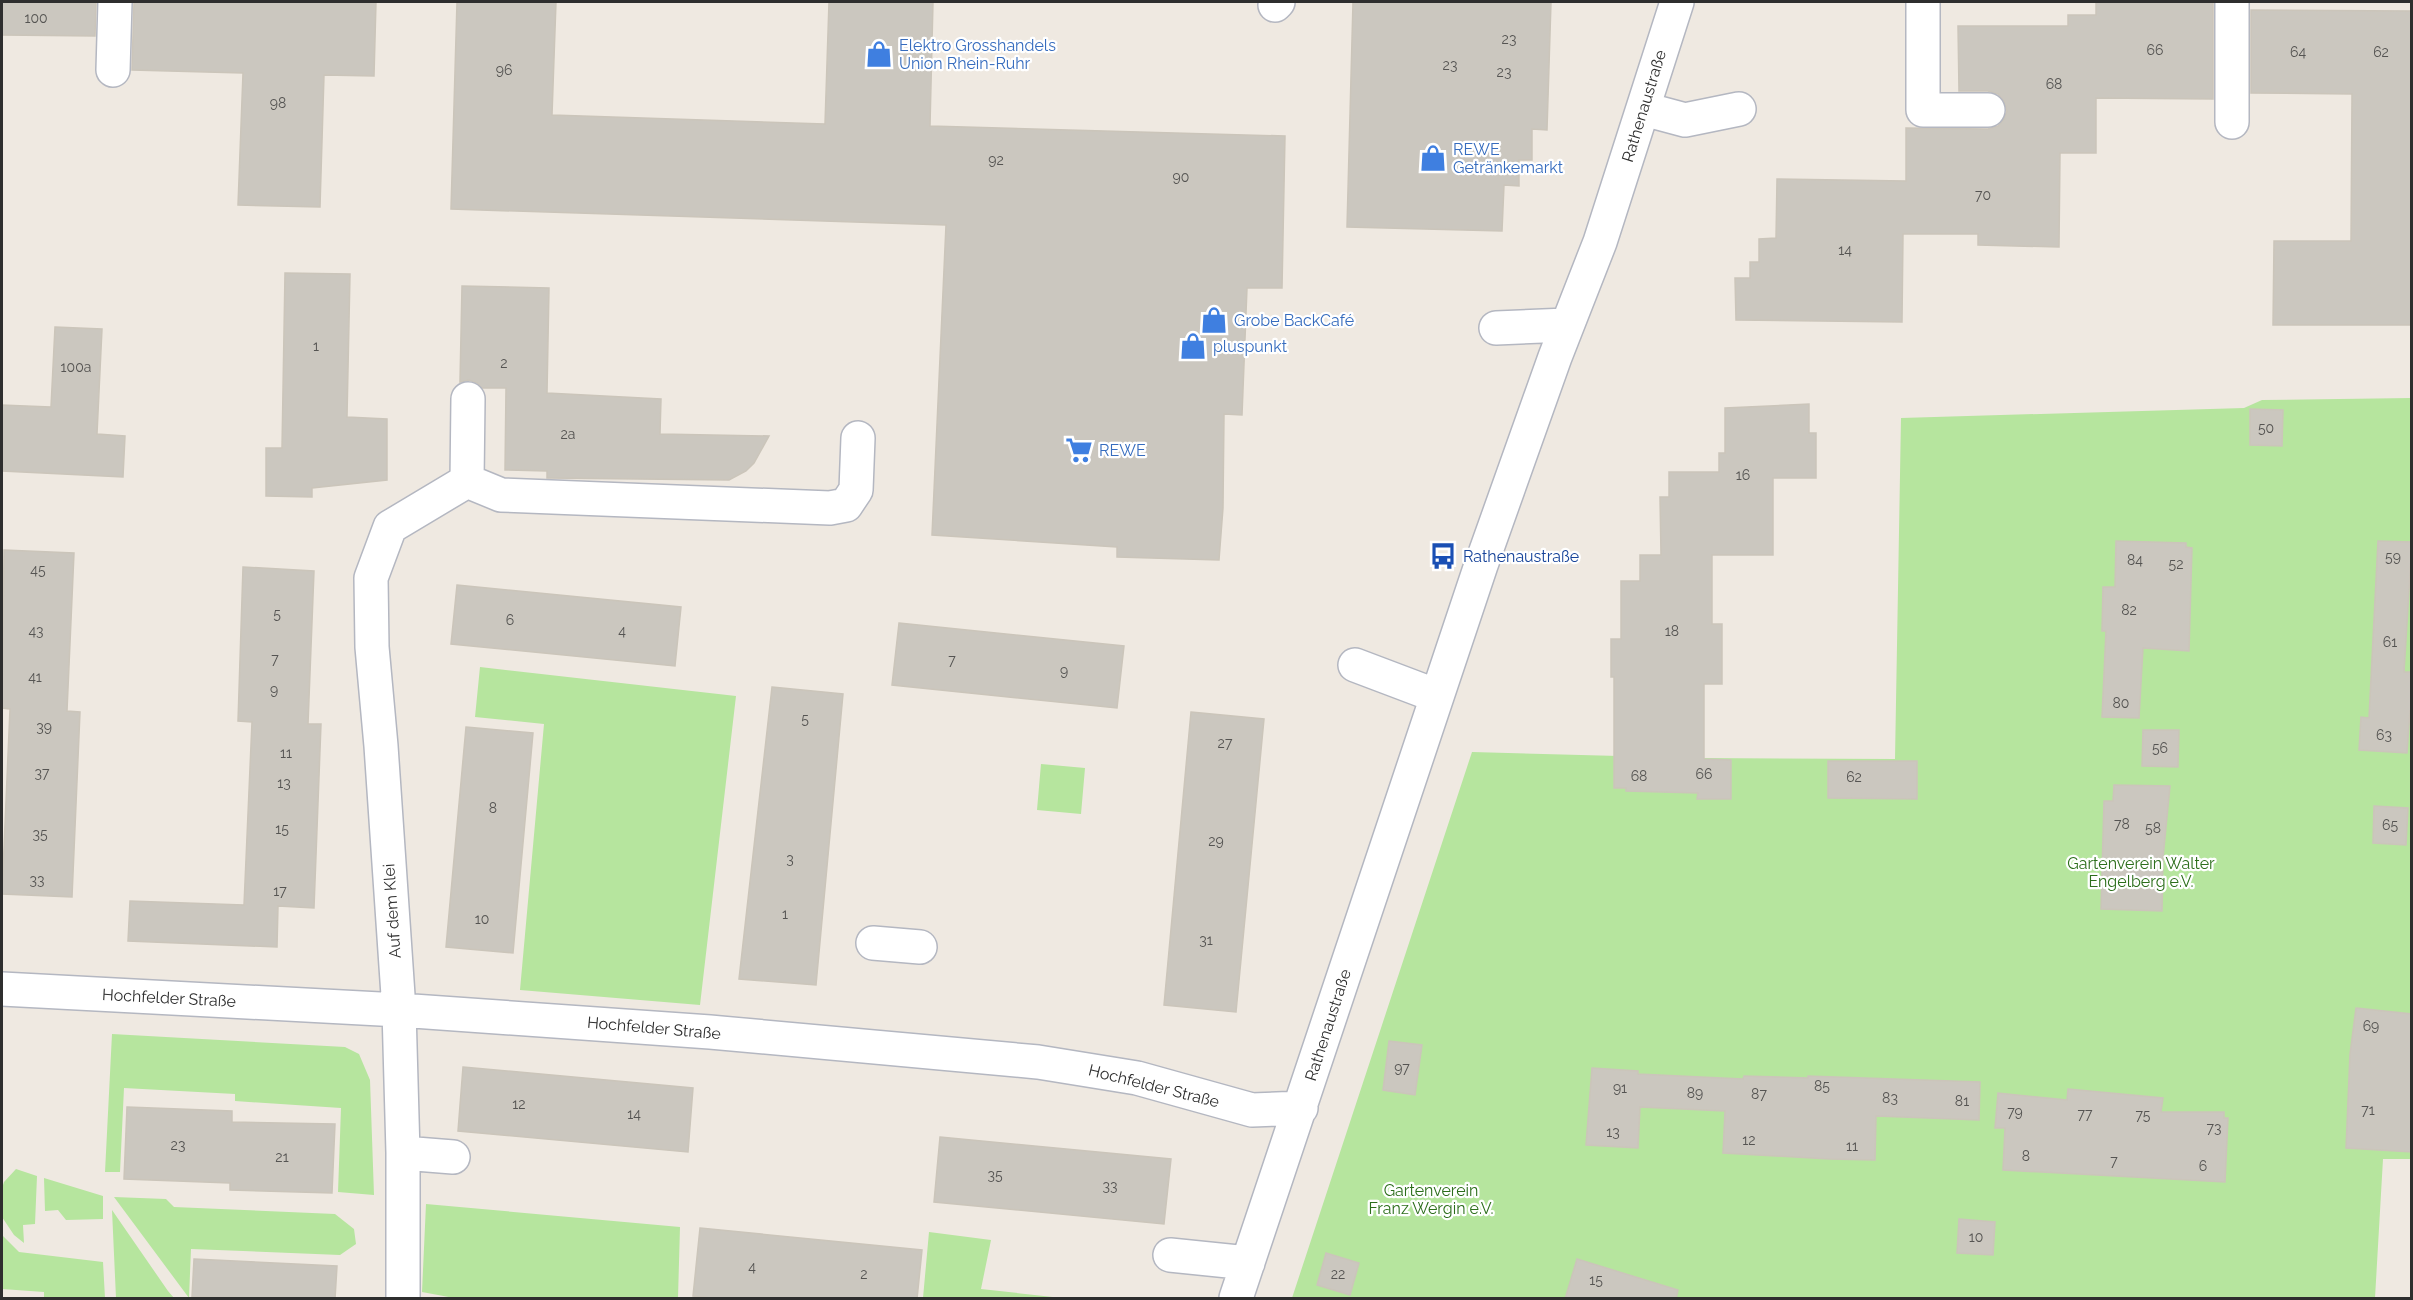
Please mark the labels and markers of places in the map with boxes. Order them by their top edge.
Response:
place label: Elektro Grosshandels Union Rhein-Ruhr [899,36,1056,73]
shop icon: Elektro Grosshandels Union Rhein-Ruhr [864,39,894,69]
place label: REWE Getränkemarkt [1453,140,1564,177]
shop icon: REWE Getränkemarkt [1418,143,1448,173]
shop icon: Grobe BackCafé [1199,305,1229,335]
place label: Grobe BackCafé [1234,311,1354,330]
shop icon: pluspunkt [1178,331,1208,361]
place label: pluspunkt [1213,337,1288,356]
supermarket icon: REWE [1064,435,1094,465]
place label: REWE [1099,441,1146,460]
bus stop icon: Rathenaustraße [1428,541,1458,571]
place label: Rathenaustraße [1463,547,1579,566]

